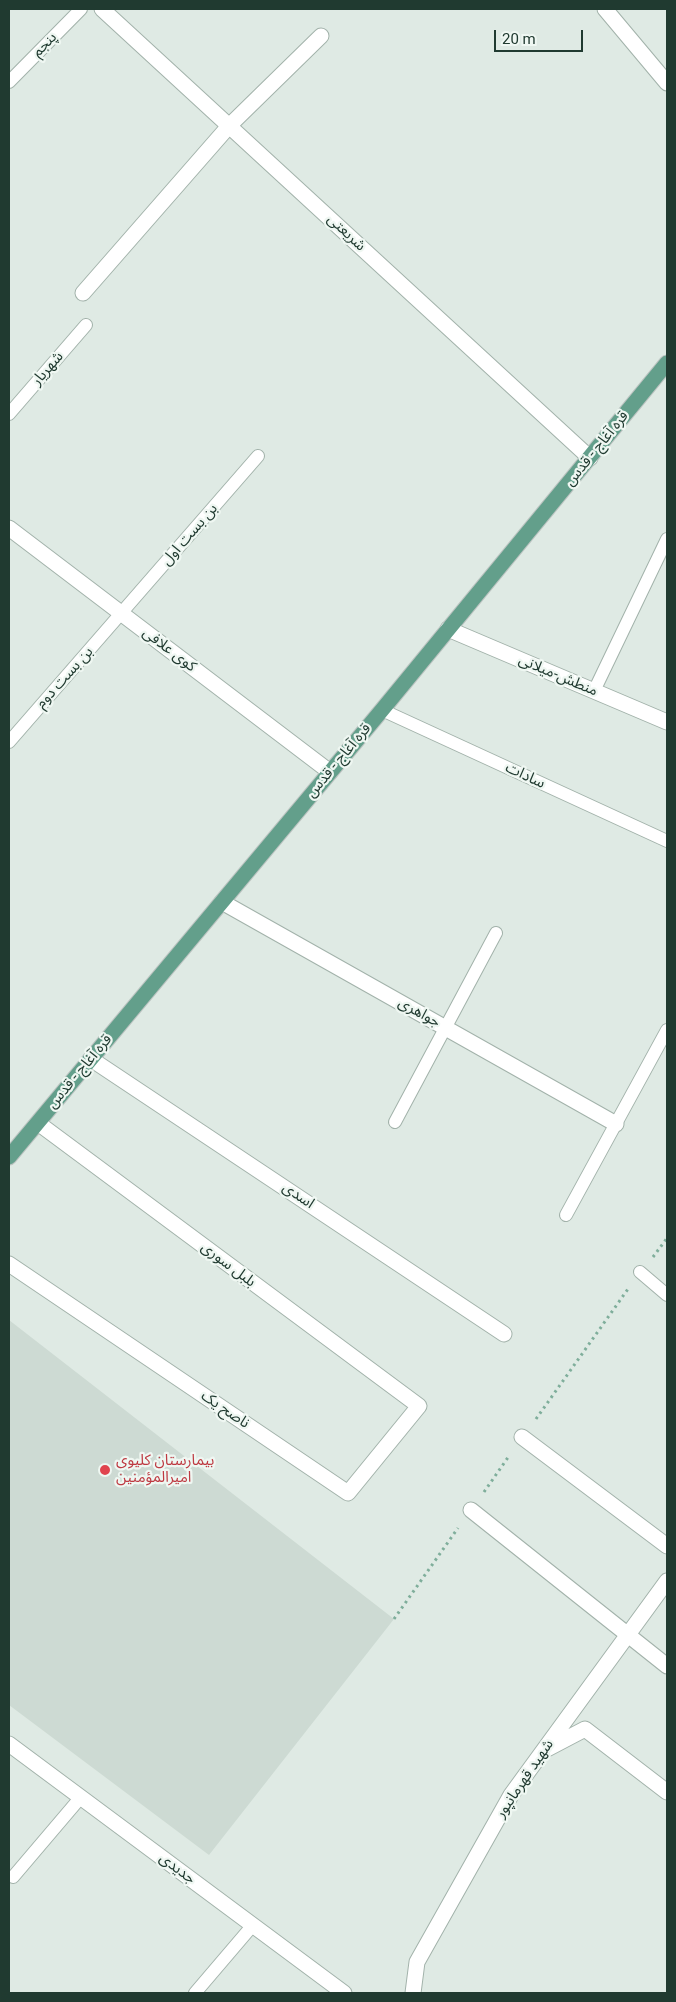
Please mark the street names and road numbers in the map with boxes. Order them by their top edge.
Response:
street label: پنجم [29,29,61,61]
street label: شریعتی [323,211,369,255]
street label: شهریار [28,348,68,390]
street label: قره آغاج - قدس [561,408,633,490]
street label: بن بست اول [158,500,222,570]
street label: کوی علافی [139,624,199,676]
street label: بن بست دوم [33,643,97,713]
street label: منطش-میلانی [516,651,600,701]
street label: قره آغاج - قدس [303,720,375,802]
street label: سادات [502,759,548,793]
street label: جواهری [395,994,443,1032]
street label: قره آغاج - قدس [44,1031,116,1113]
street label: اسدی [279,1179,317,1213]
street label: بلبل سوری [197,1239,259,1291]
street label: ناصح یک [197,1387,253,1433]
street label: شهید قهرمانپور [492,1736,558,1822]
street label: جدیدی [155,1850,199,1888]

